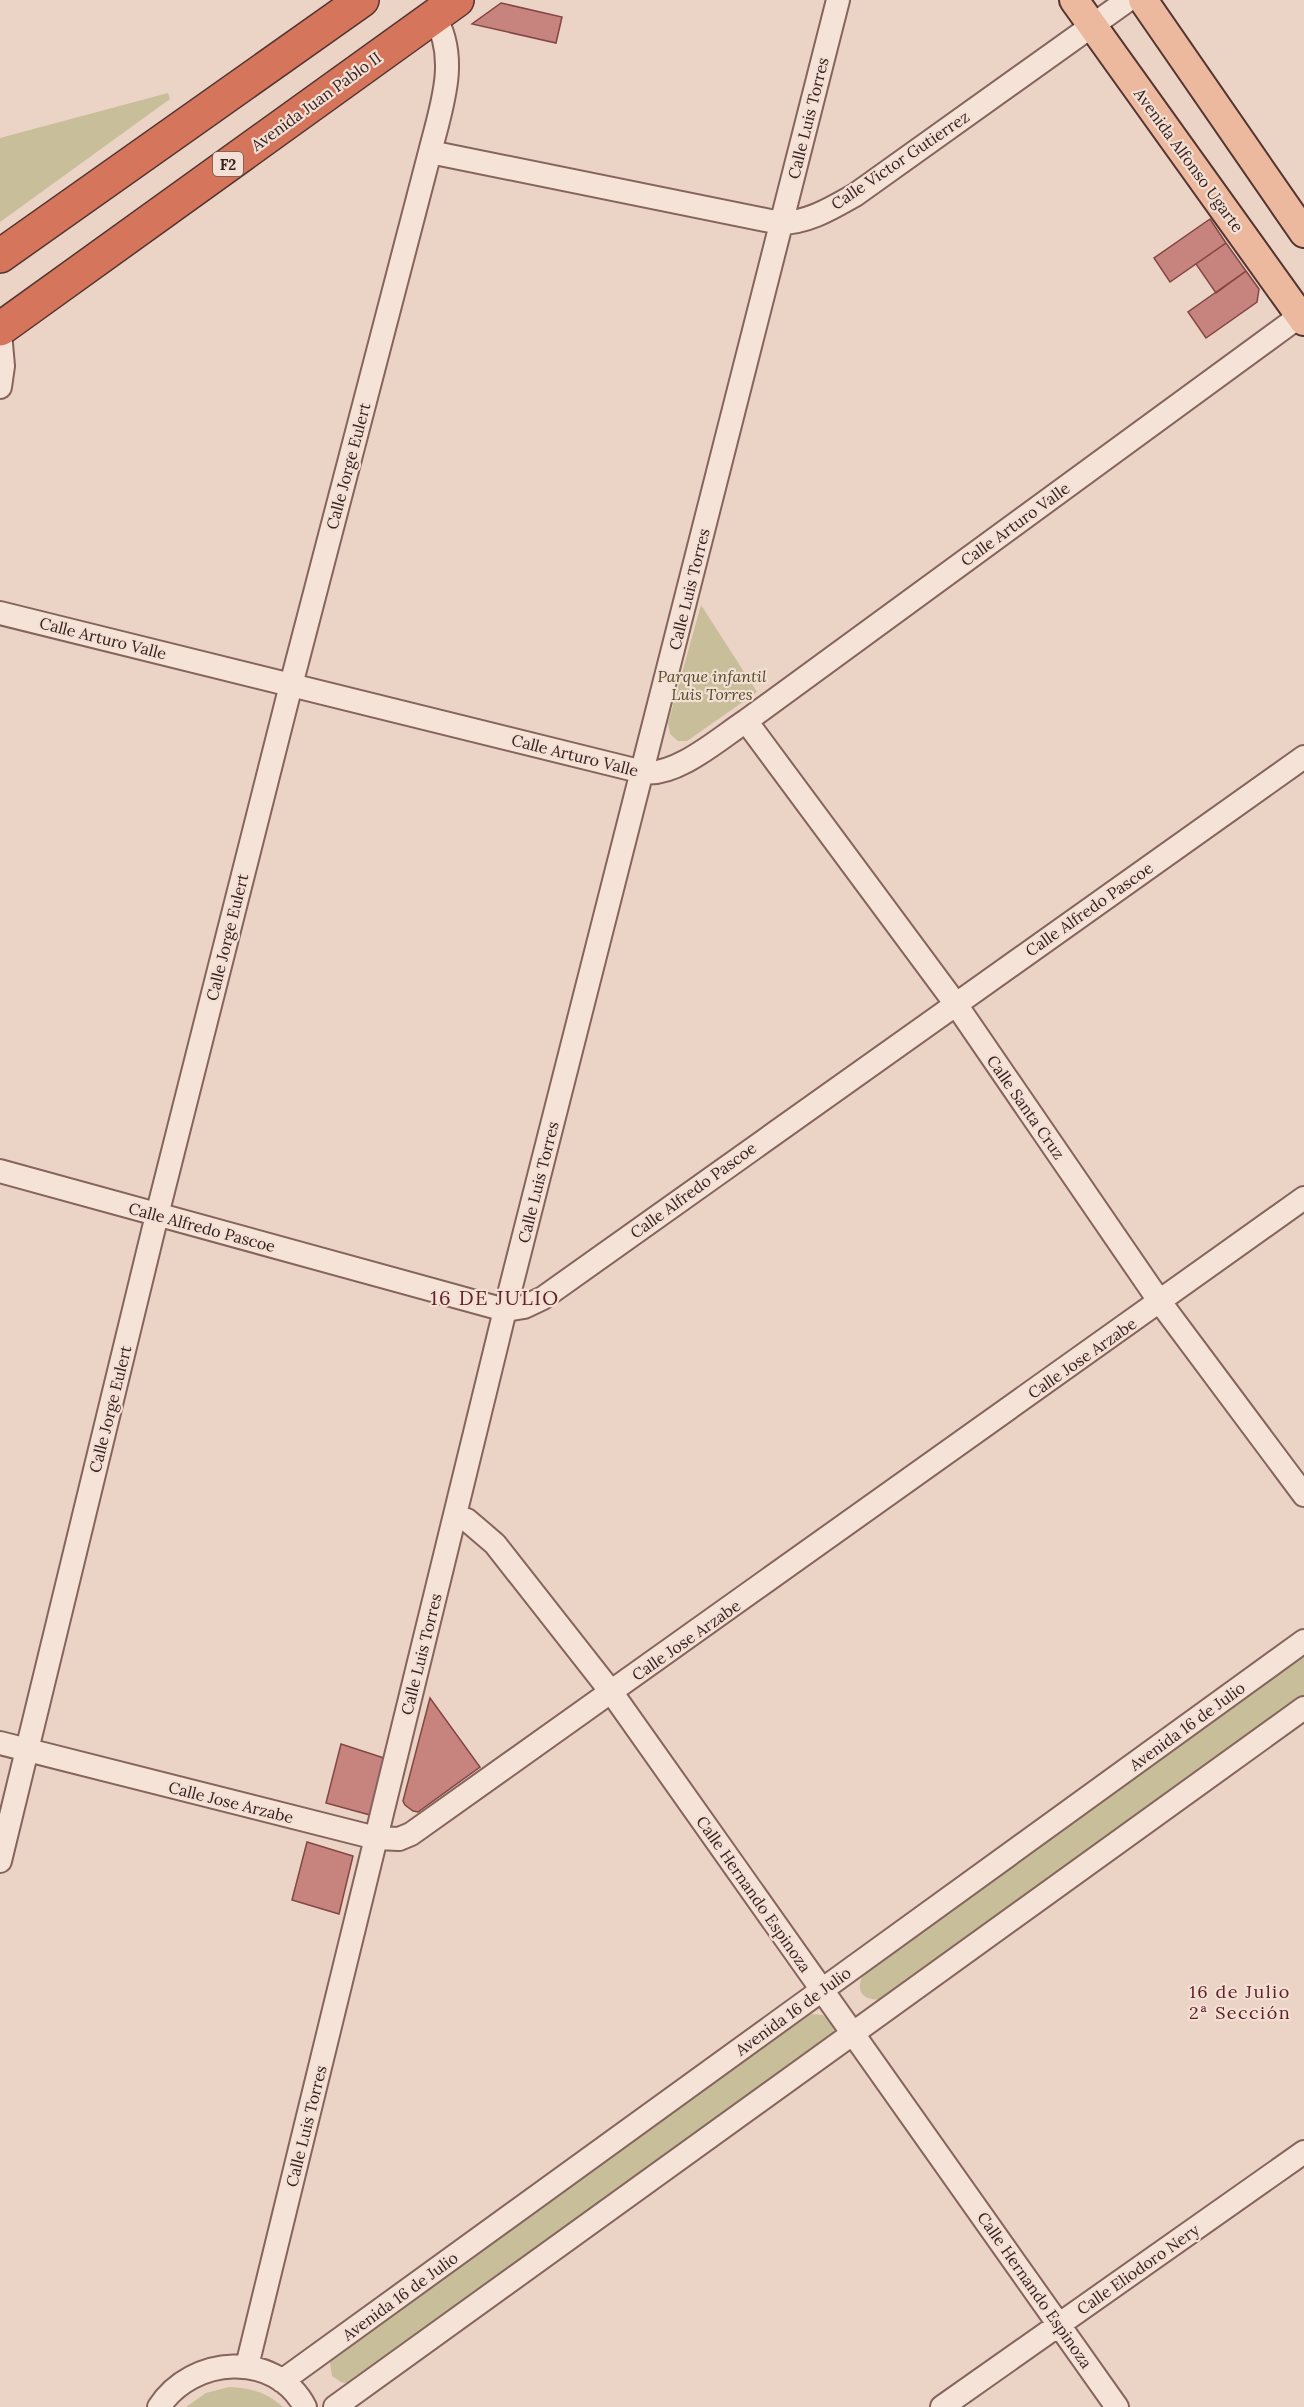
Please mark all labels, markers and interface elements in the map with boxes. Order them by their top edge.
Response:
street label: Avenida Juan Pablo II [246,47,385,156]
street label: Calle Luis Torres [783,55,833,181]
street label: Avenida Alfonso Ugarte [1129,83,1248,236]
street label: Calle Victor Gutierrez [827,106,973,214]
road number: F2 [213,152,243,176]
street label: Calle Jorge Eulert [321,400,375,532]
street label: Calle Arturo Valle [957,478,1074,570]
street label: Calle Luis Torres [664,526,714,652]
street label: Calle Arturo Valle [38,613,169,663]
park label: Parque infantil Luis Torres [657,666,767,704]
street label: Calle Arturo Valle [510,730,641,780]
street label: Calle Alfredo Pascoe [1021,857,1157,961]
street label: Calle Jorge Eulert [202,871,253,1003]
street label: Calle Santa Cruz [983,1051,1069,1163]
street label: Calle Luis Torres [513,1119,563,1245]
street label: Calle Alfredo Pascoe [626,1137,760,1242]
street label: Calle Alfredo Pascoe [126,1198,278,1256]
district label: 16 DE JULIO [430,1285,560,1310]
street label: Calle Jose Arzabe [1024,1313,1140,1403]
street label: Calle Jorge Eulert [85,1343,136,1475]
street label: Calle Luis Torres [396,1591,446,1717]
street label: Calle Jose Arzabe [628,1595,744,1685]
street label: Avenida 16 de Julio [1124,1677,1249,1775]
street label: Calle Jose Arzabe [167,1777,296,1827]
street label: Calle Hernando Espinoza [692,1812,816,1976]
street label: Avenida 16 de Julio [730,1962,855,2060]
district label: 16 de Julio 2ª Sección [1189,1980,1291,2024]
street label: Calle Luis Torres [281,2063,331,2189]
street label: Calle Hernando Espinoza [973,2208,1097,2372]
street label: Calle Eliodoro Nery [1073,2219,1204,2319]
street label: Avenida 16 de Julio [337,2247,462,2345]

